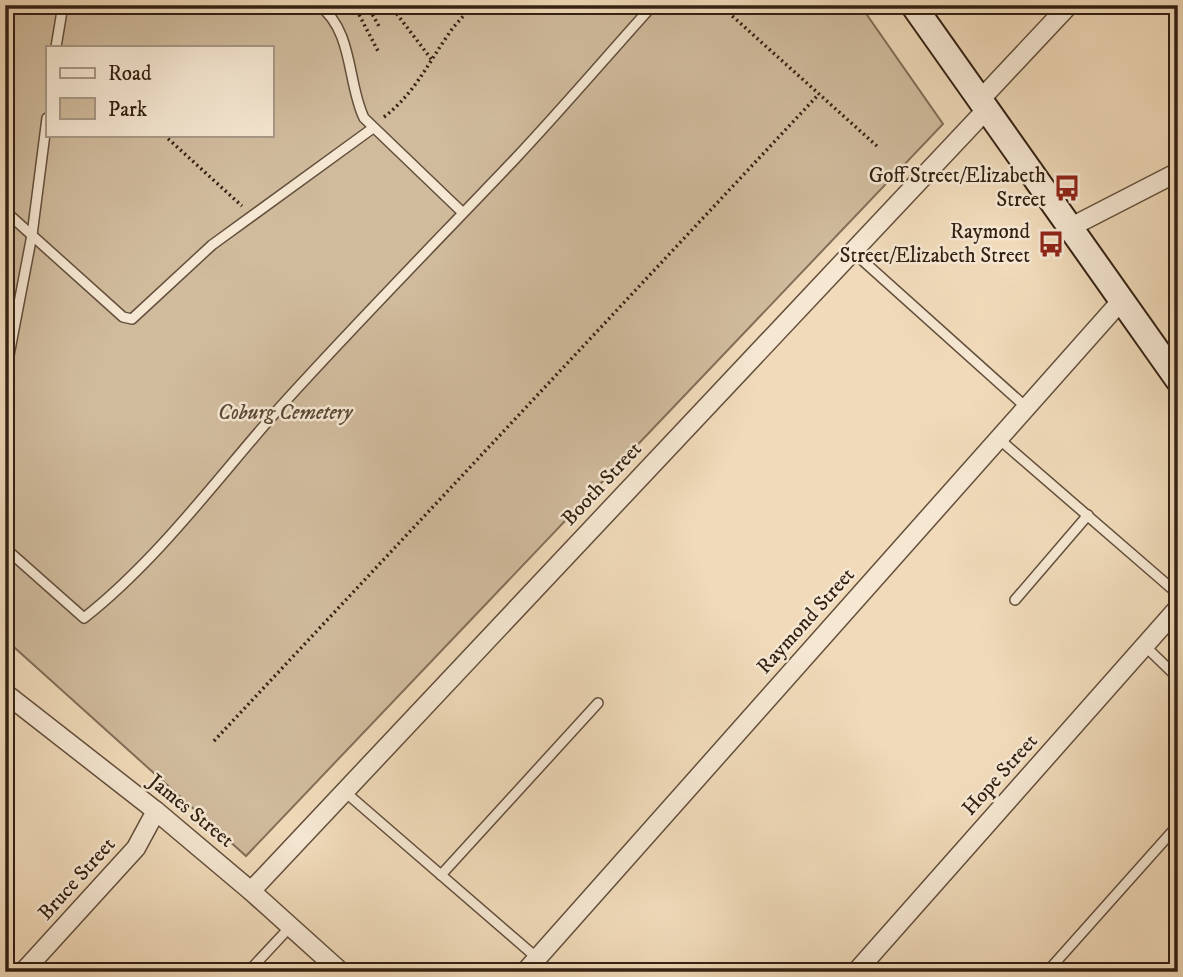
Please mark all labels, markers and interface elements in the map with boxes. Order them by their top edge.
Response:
legend [46,46,273,136]
text: Road [108,61,152,87]
text: Park [108,97,148,123]
place label: Goff Street/Elizabeth Street [869,163,1046,213]
bus stop icon: Goff Street/Elizabeth Street [1052,173,1082,203]
place label: Raymond Street/Elizabeth Street [840,219,1031,269]
bus stop icon: Raymond Street/Elizabeth Street [1036,229,1066,259]
park label: Coburg Cemetery [218,400,354,426]
street label: Booth Street [556,436,648,531]
street label: Raymond Street [751,562,861,680]
street label: Hope Street [957,729,1044,821]
street label: James Street [141,767,239,854]
street label: Bruce Street [33,832,121,926]

